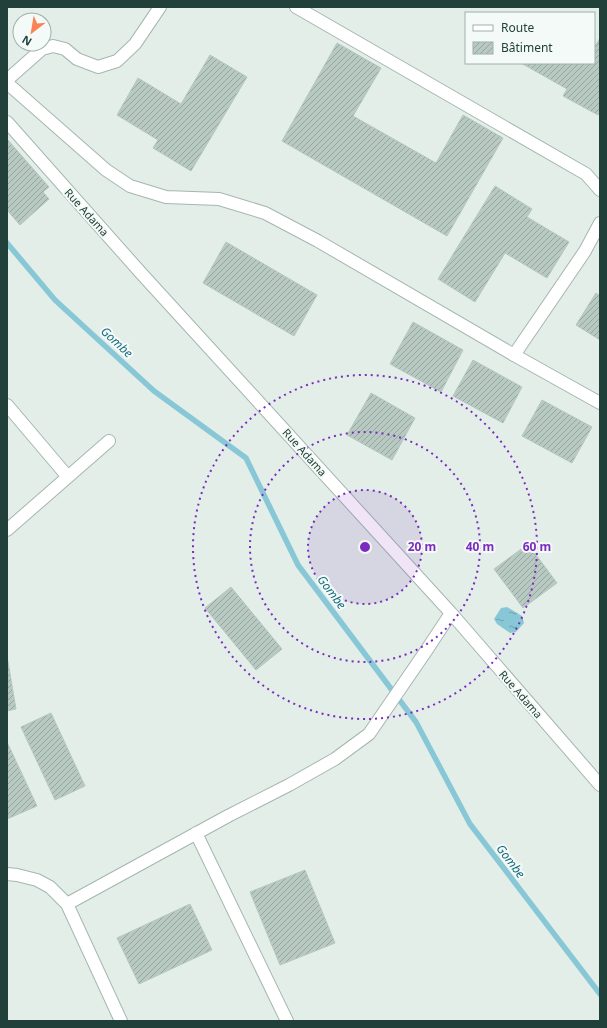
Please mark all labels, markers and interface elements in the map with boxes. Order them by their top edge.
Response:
north arrow [12,12,52,52]
legend [465,12,595,64]
text: Route [501,19,534,36]
text: N [19,32,34,50]
text: Bâtiment [501,39,553,56]
street label: Rue Adama [62,185,112,239]
water label: Gombe [97,323,137,361]
street label: Rue Adama [280,425,330,479]
text: 20 m [408,538,436,555]
text: 40 m [466,538,494,555]
text: 60 m [523,538,551,555]
centre of rings [358,540,372,554]
water label: Gombe [314,572,350,612]
street label: Rue Adama [496,667,546,721]
water label: Gombe [493,841,529,881]

